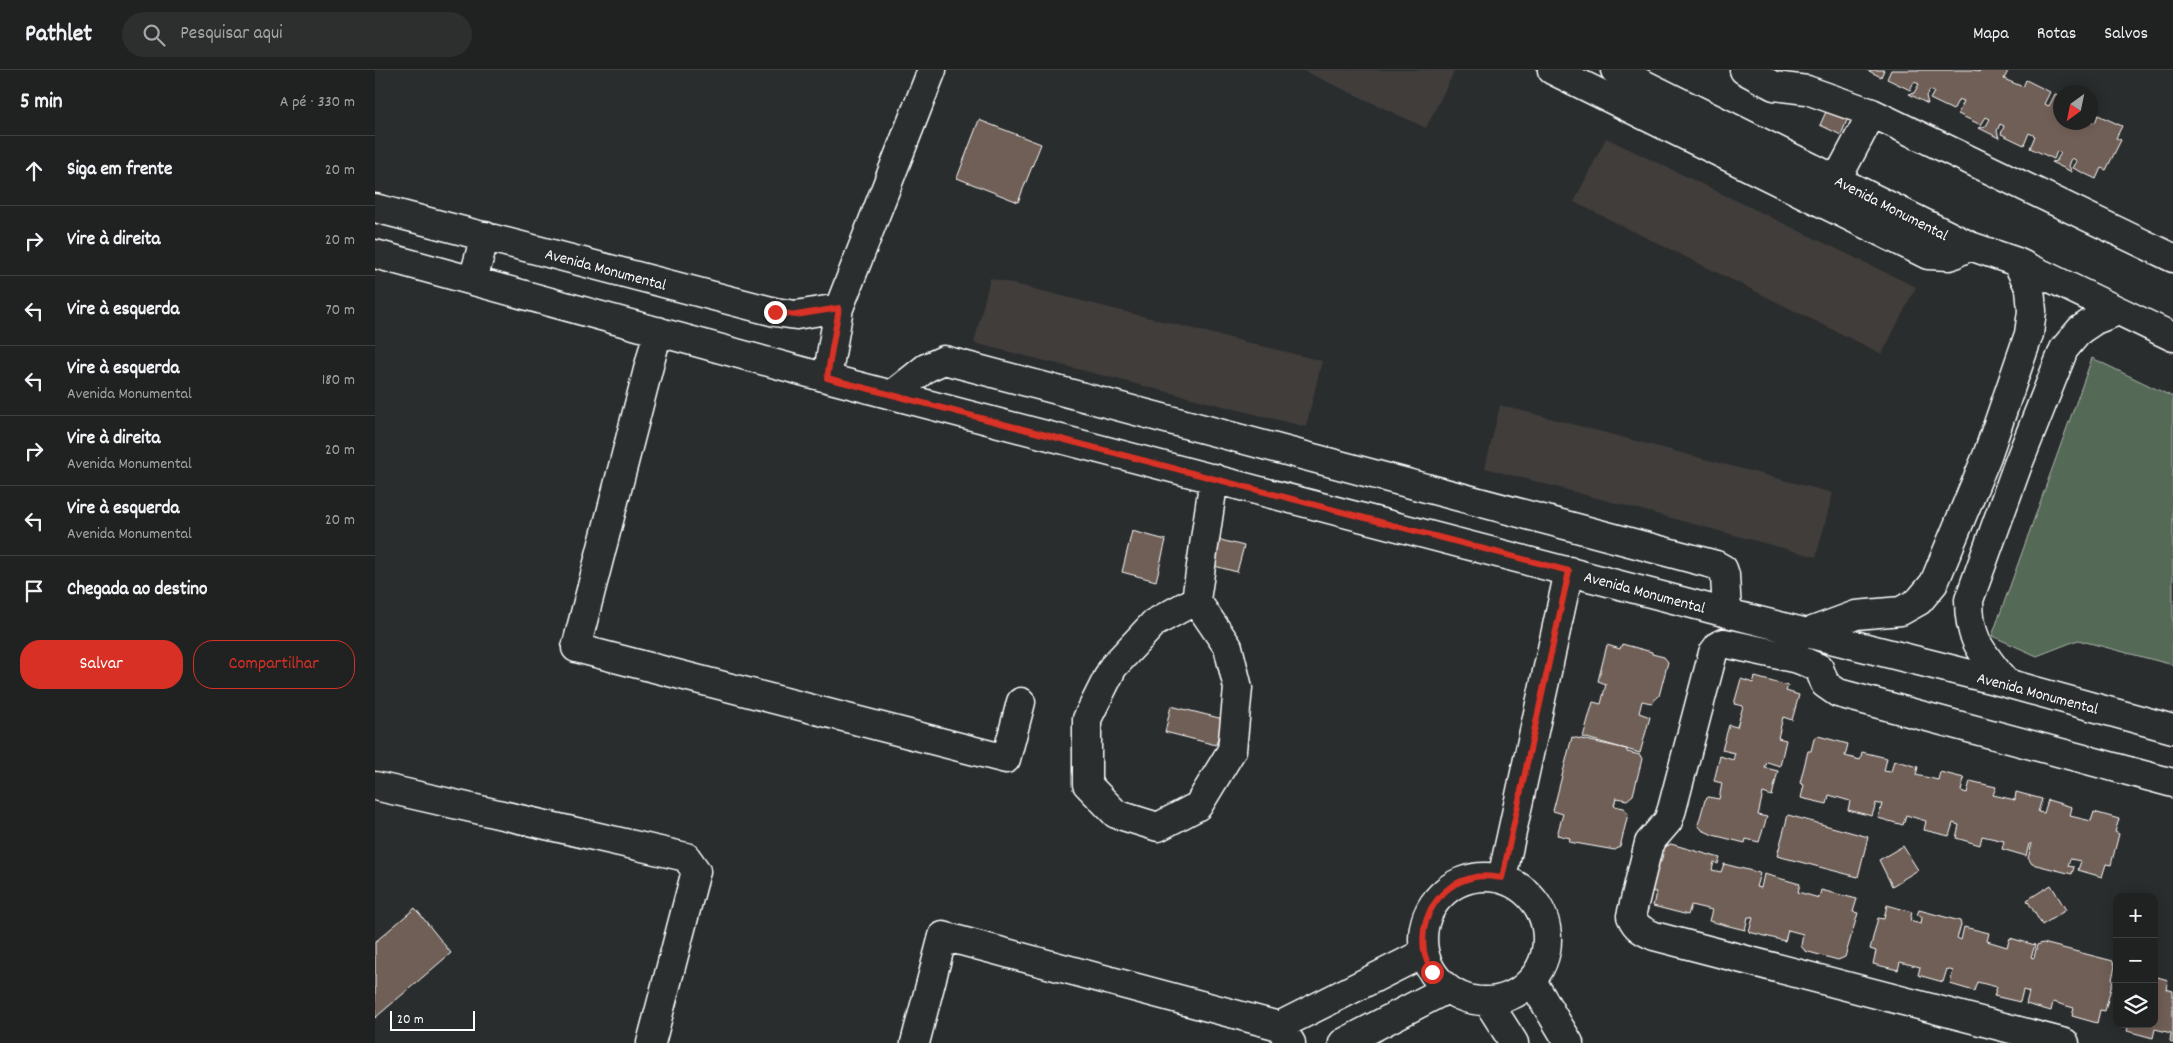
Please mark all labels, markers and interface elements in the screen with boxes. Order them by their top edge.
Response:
search box [122,12,472,57]
text: Pathlet [25,18,92,52]
icon: search [140,21,168,49]
text: Pesquisar aqui [180,21,283,48]
text: Mapa [1973,22,2009,47]
text: Rotas [2037,22,2076,47]
text: Salvos [2104,22,2148,47]
north arrow [2053,85,2098,130]
text: 5 min [20,88,63,118]
text: A pé · 330 m [280,91,355,114]
icon: ahead [20,157,48,185]
text: Siga em frente [67,157,172,184]
text: 20 m [325,159,355,182]
street label: Avenida Monumental [1830,171,1952,248]
icon: right [20,227,48,255]
text: Vire à direita [67,227,160,254]
text: 20 m [325,229,355,252]
street label: Avenida Monumental [542,243,669,298]
icon: left [20,297,48,325]
text: Vire à esquerda [67,297,179,324]
text: 70 m [325,299,355,322]
route end [764,301,787,324]
text: Vire à esquerda [67,356,179,383]
icon: left [20,367,48,395]
text: 180 m [322,369,355,392]
text: Avenida Monumental [67,383,192,406]
text: Vire à direita [67,426,160,453]
icon: right [20,437,48,465]
text: 20 m [325,439,355,462]
text: Avenida Monumental [67,453,192,476]
text: Vire à esquerda [67,496,179,523]
icon: left [20,507,48,535]
text: 20 m [325,509,355,532]
text: Avenida Monumental [67,523,192,546]
street label: Avenida Monumental [1581,566,1708,621]
icon: arrive [20,577,48,605]
text: Chegada ao destino [67,577,208,604]
button: Salvar [20,640,183,689]
button: Compartilhar [193,640,355,689]
street label: Avenida Monumental [1974,667,2101,722]
map controls [2113,893,2158,1028]
button: + [2113,893,2158,938]
button: − [2113,938,2158,983]
route start [1421,961,1444,984]
button: layers [2113,983,2158,1028]
scale bar [390,1008,475,1031]
text: 20 m [397,1010,424,1030]

